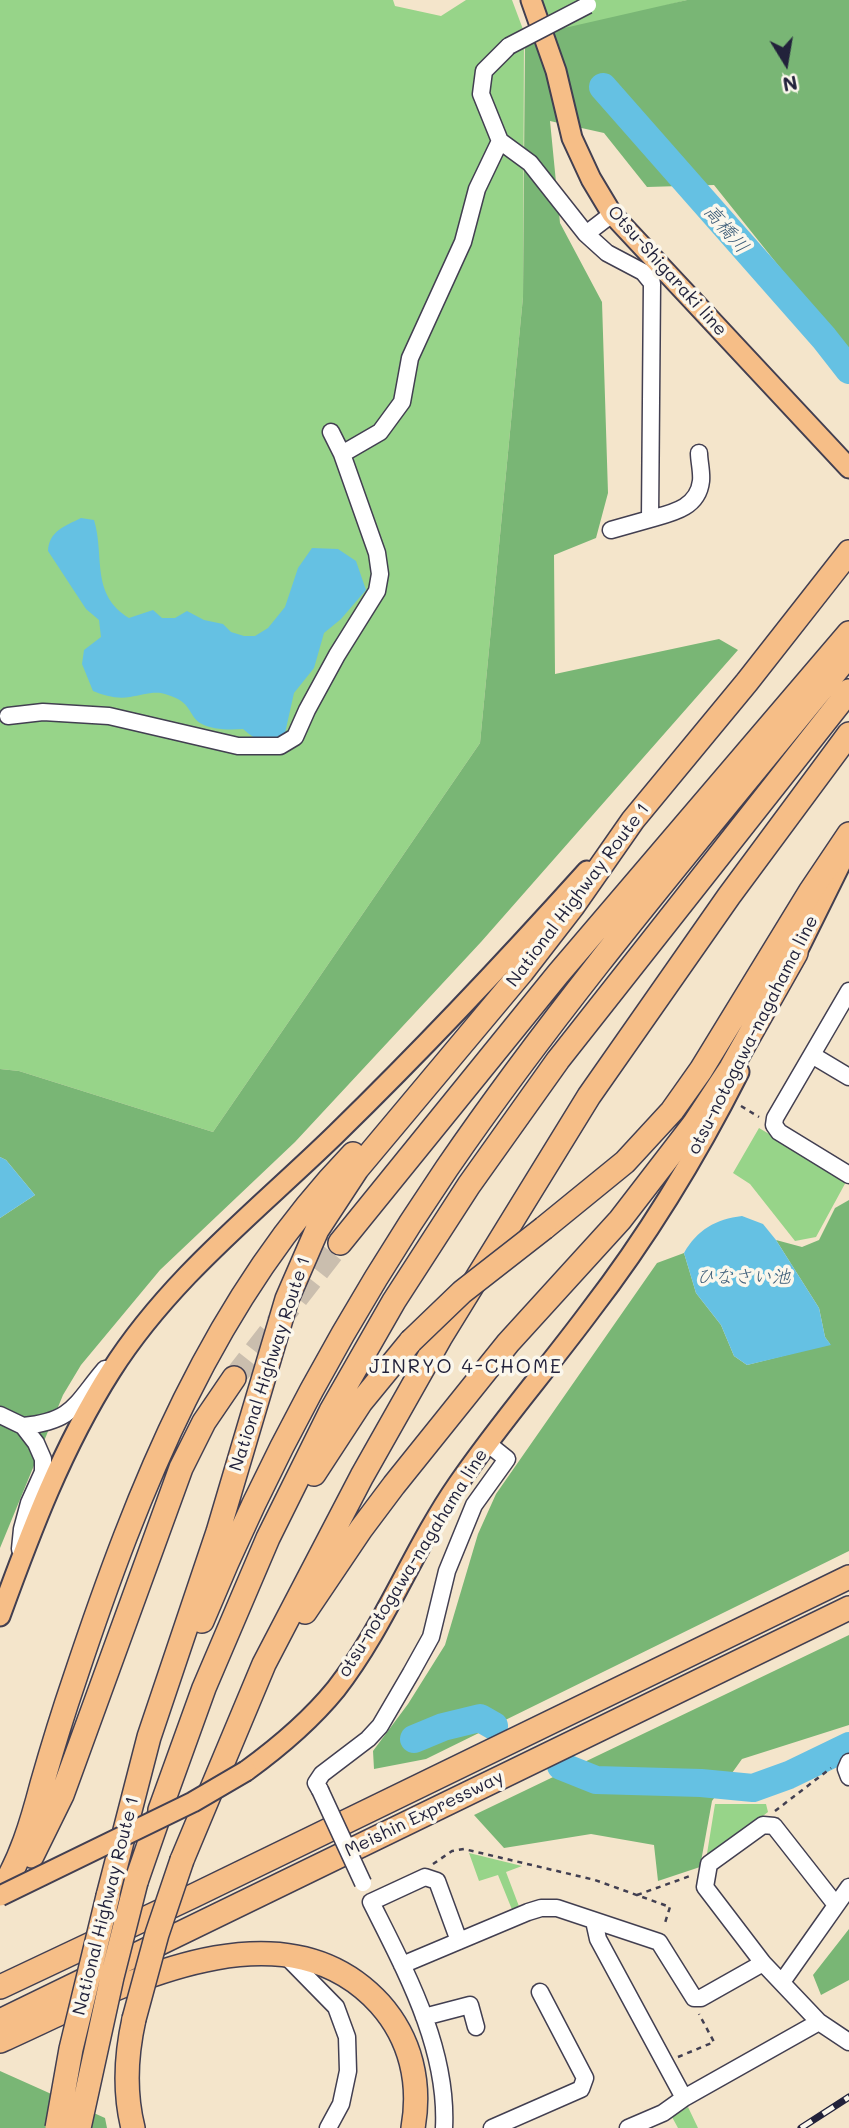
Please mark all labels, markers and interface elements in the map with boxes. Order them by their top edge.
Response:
north arrow [751,28,821,98]
text: N [781,70,800,98]
water label: 高橋川 [699,200,753,258]
street label: Otsu-Shigaraki line [603,201,731,341]
street label: National Highway Route 1 [502,799,654,991]
street label: otsu-notogawa-nagahama line [683,912,823,1158]
street label: National Highway Route 1 [225,1254,315,1474]
water label: ひなさい池 [696,1266,790,1288]
district label: JINRYO 4-CHOME [371,1356,561,1378]
street label: otsu-notogawa-nagahama line [334,1445,492,1681]
street label: Meishin Expressway [341,1766,507,1862]
street label: National Highway Route 1 [68,1795,144,2017]

